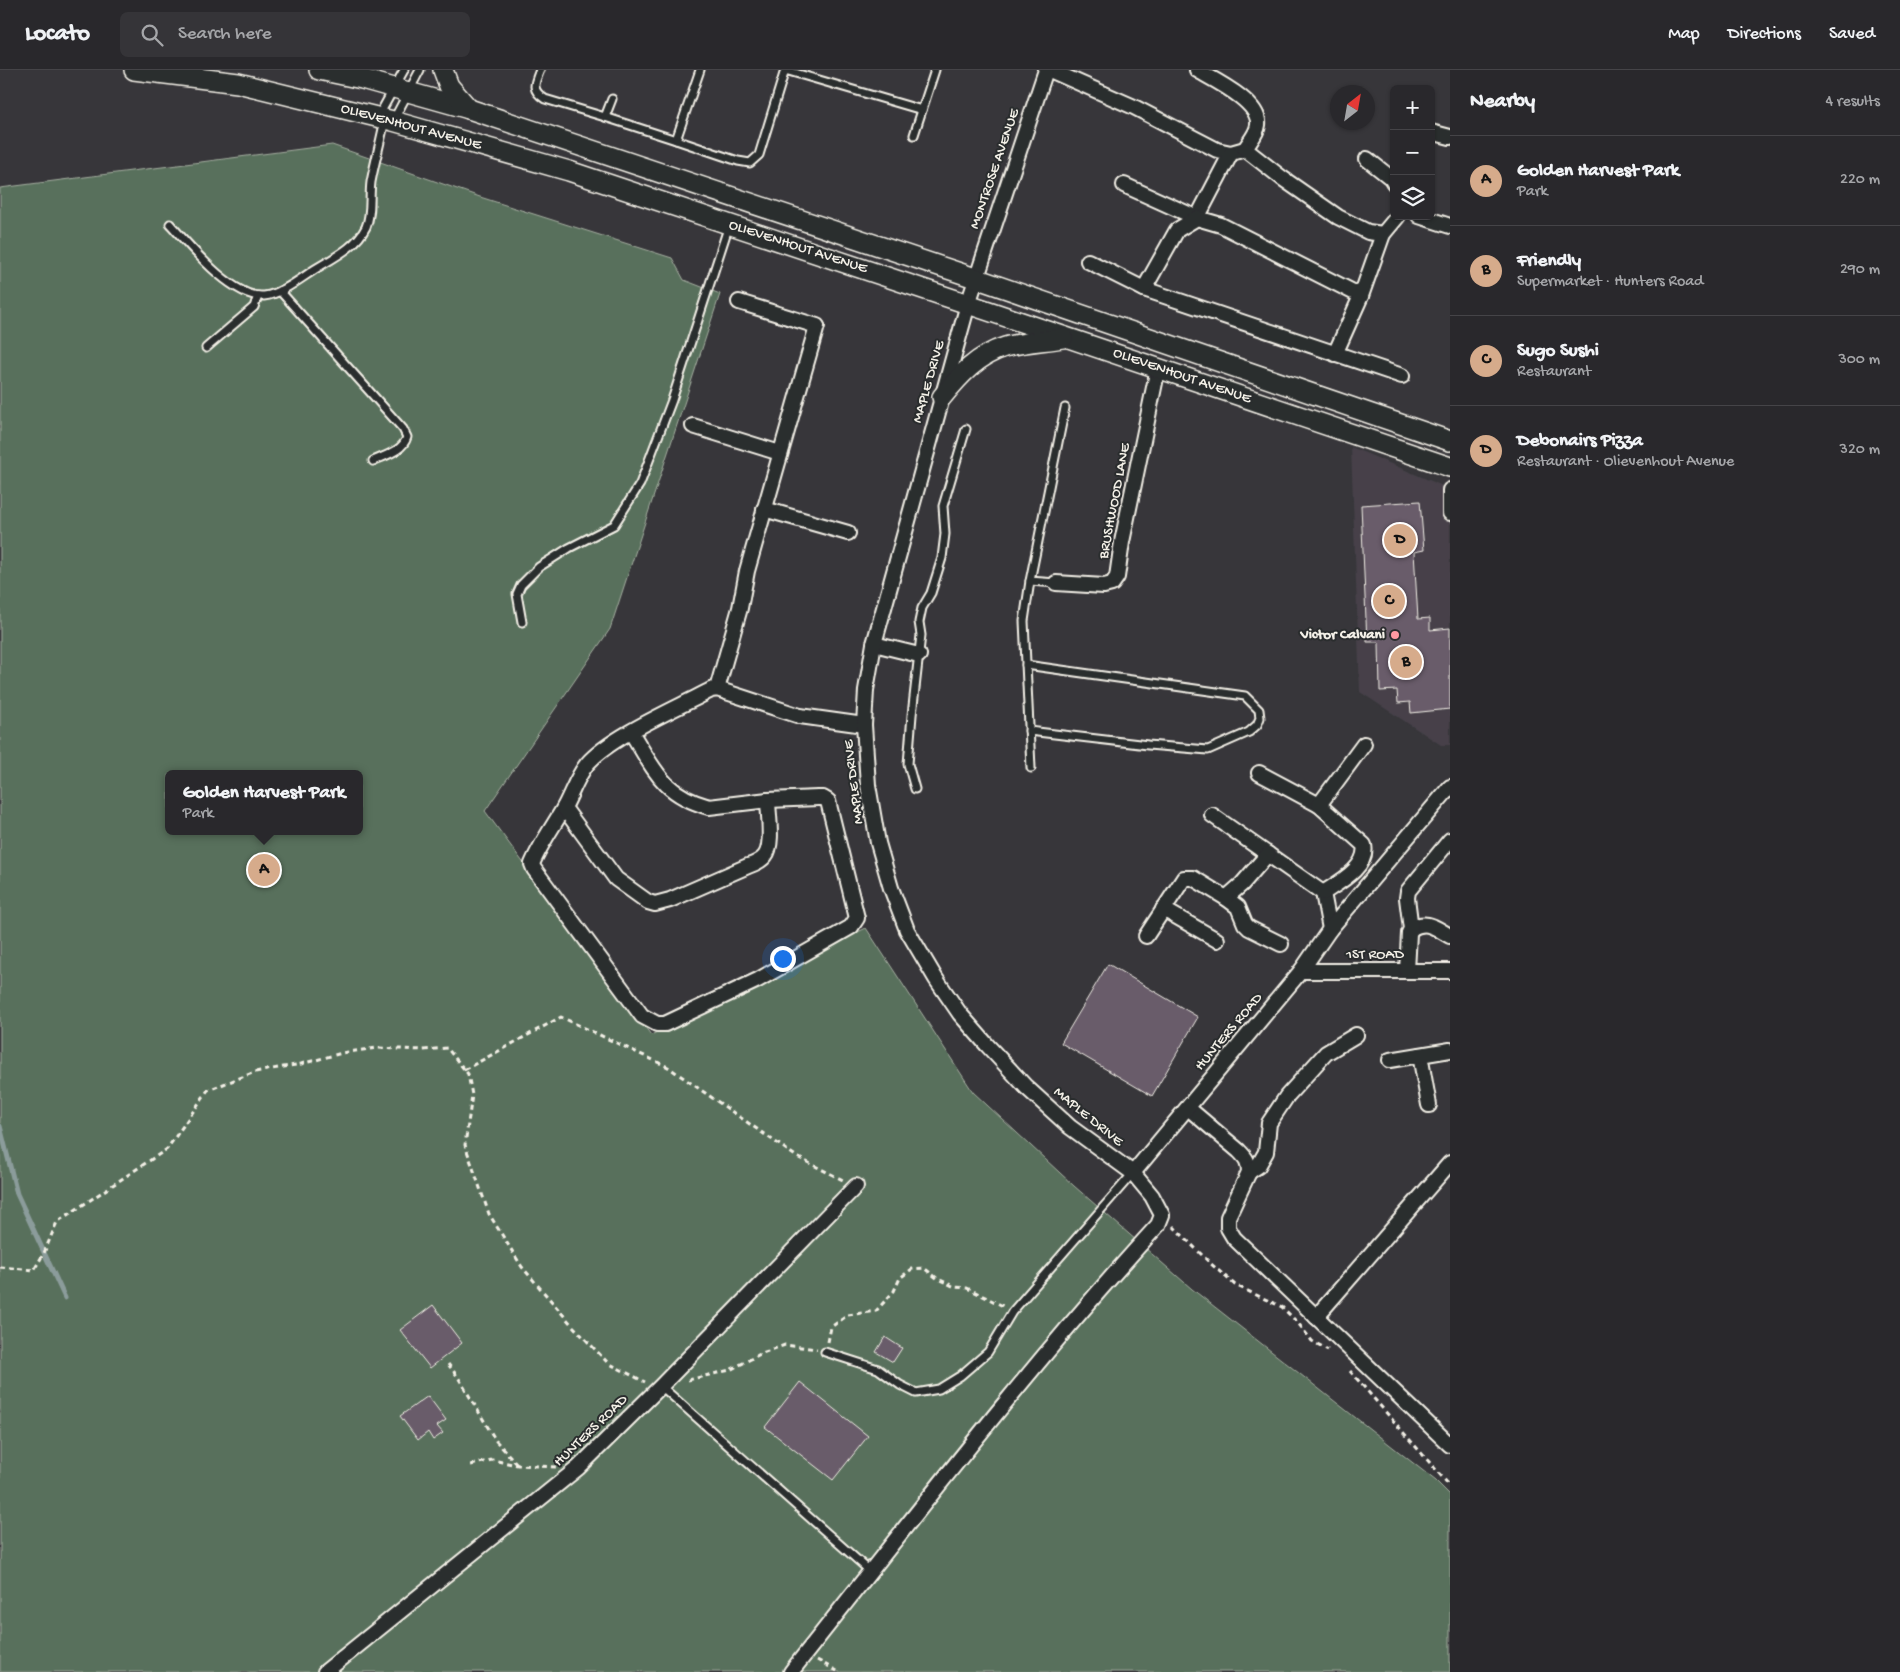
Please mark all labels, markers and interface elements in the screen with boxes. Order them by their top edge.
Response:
search box [120,12,470,57]
text: Locato [25,20,90,49]
icon: search [138,21,166,49]
text: Search here [178,23,272,46]
text: Map [1668,24,1700,45]
text: Directions [1728,24,1801,45]
text: Saved [1829,24,1875,45]
north arrow [1330,85,1375,130]
map controls [1390,85,1435,220]
button: + [1390,85,1435,130]
text: Nearby [1470,90,1535,115]
text: 4 results [1825,93,1880,112]
street label: OLIEVENHOUT AVENUE [339,100,484,155]
street label: MONTROSE AVENUE [966,106,1024,232]
button: − [1390,130,1435,175]
text: Golden Harvest Park [1517,160,1679,183]
text: A [1481,171,1491,190]
text: 220 m [1840,171,1880,190]
button: layers [1390,175,1435,220]
text: Park [1517,183,1548,202]
street label: OLIEVENHOUT AVENUE [726,216,870,278]
text: Friendly [1517,250,1581,273]
text: B [1482,261,1490,280]
text: 290 m [1840,261,1880,280]
text: Supermarket · Hunters Road [1517,273,1703,292]
street label: MAPLE DRIVE [909,338,950,425]
text: Sugo Sushi [1517,340,1599,363]
street label: OLIEVENHOUT AVENUE [1111,344,1254,408]
text: C [1482,351,1490,370]
text: 300 m [1838,351,1880,370]
text: Restaurant [1517,363,1591,382]
text: Debonairs Pizza [1517,430,1643,453]
street label: BRUSHWOOD LANE [1095,441,1135,561]
text: D [1481,441,1491,460]
text: 320 m [1840,441,1880,460]
text: Restaurant · Olievenhout Avenue [1517,453,1734,472]
pin: D [1384,521,1416,559]
pin: C [1373,582,1405,620]
place label: Victor Calvani [1299,626,1385,644]
marker: Victor Calvani [1389,629,1401,641]
pin: B [1390,643,1422,681]
street label: MAPLE DRIVE [840,738,868,825]
popup [165,770,363,835]
text: Golden Harvest Park [183,782,345,805]
text: Park [183,805,213,824]
pin: A [248,851,280,889]
your location [770,946,796,972]
street label: 1ST ROAD [1345,946,1404,964]
street label: HUNTERS ROAD [1191,989,1267,1075]
street label: MAPLE DRIVE [1049,1083,1127,1151]
street label: HUNTERS ROAD [550,1391,632,1471]

